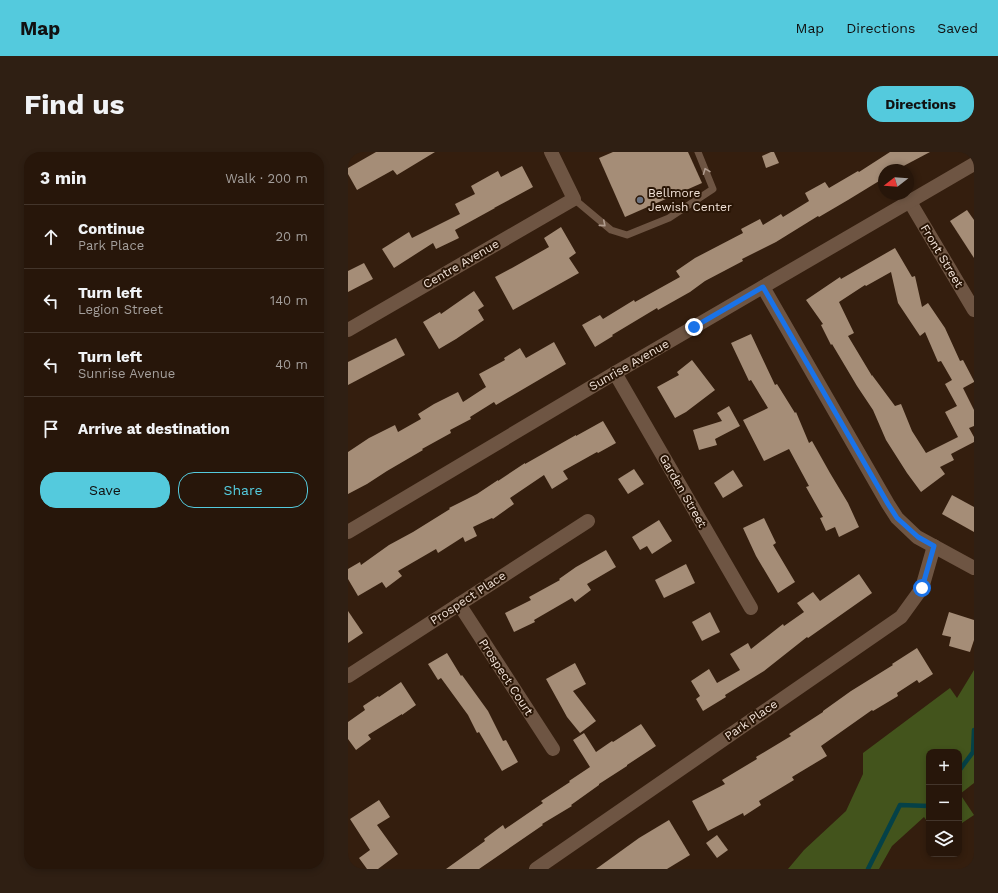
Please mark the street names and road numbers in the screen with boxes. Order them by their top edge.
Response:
street label: Front Street [918,222,966,290]
street label: Centre Avenue [421,237,501,291]
street label: Sunrise Avenue [587,336,671,394]
street label: Garden Street [656,452,710,530]
street label: Prospect Place [428,568,508,628]
street label: Prospect Court [476,636,536,718]
street label: Park Place [722,697,780,743]

